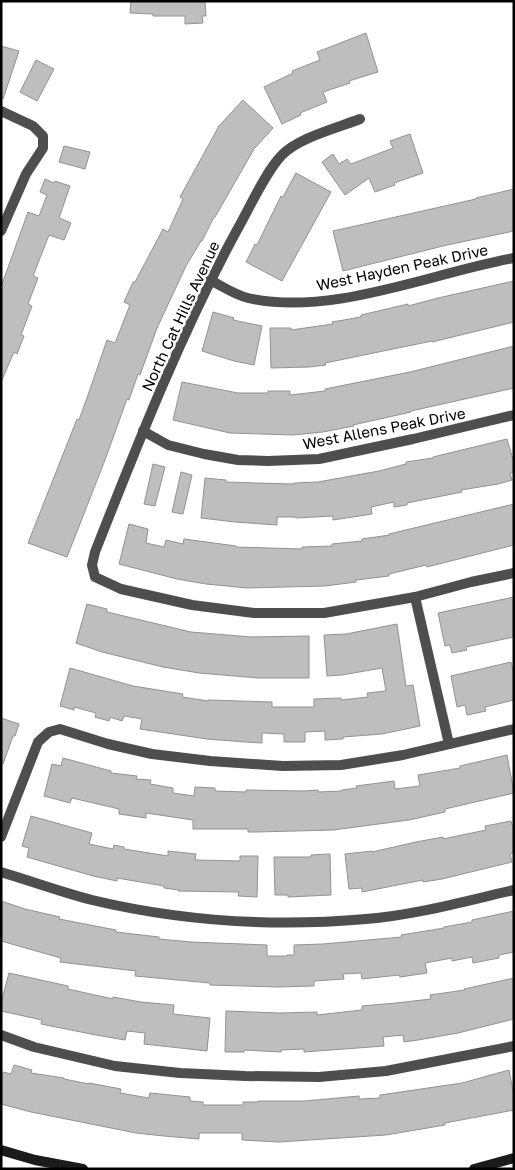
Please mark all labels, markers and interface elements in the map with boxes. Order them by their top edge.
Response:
street label: North Cat Hills Avenue [137,238,223,394]
street label: West Hayden Peak Drive [315,240,490,294]
street label: West Allens Peak Drive [301,403,467,453]

